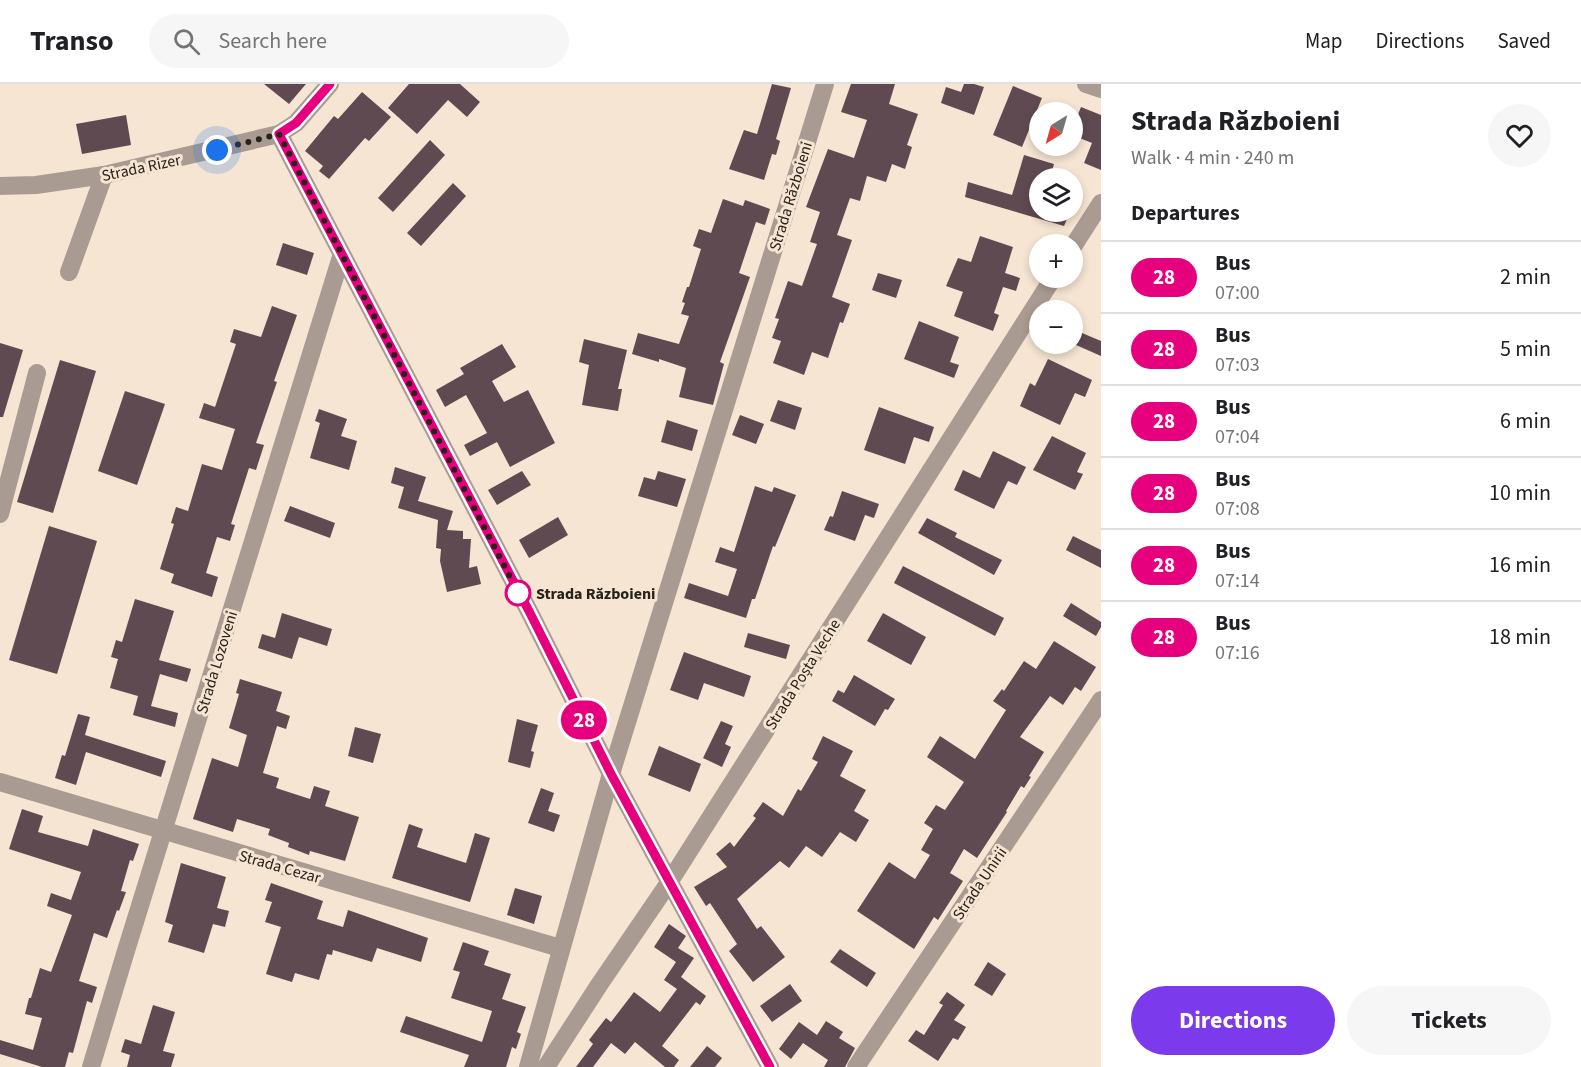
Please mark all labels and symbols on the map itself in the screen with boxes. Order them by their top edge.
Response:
north arrow [1029,102,1083,156]
your location [202,135,232,165]
street label: Strada Războieni [764,139,818,254]
street label: Strada Rizer [100,149,183,187]
marker: Strada Războieni [505,580,531,606]
place label: Strada Războieni [536,583,656,605]
street label: Strada Lozoveni [191,608,243,716]
street label: Strada Poșta Veche [760,615,846,734]
line badge: 28 [557,700,611,740]
street label: Strada Unirii [947,843,1012,924]
street label: Strada Cezar [236,845,324,889]

